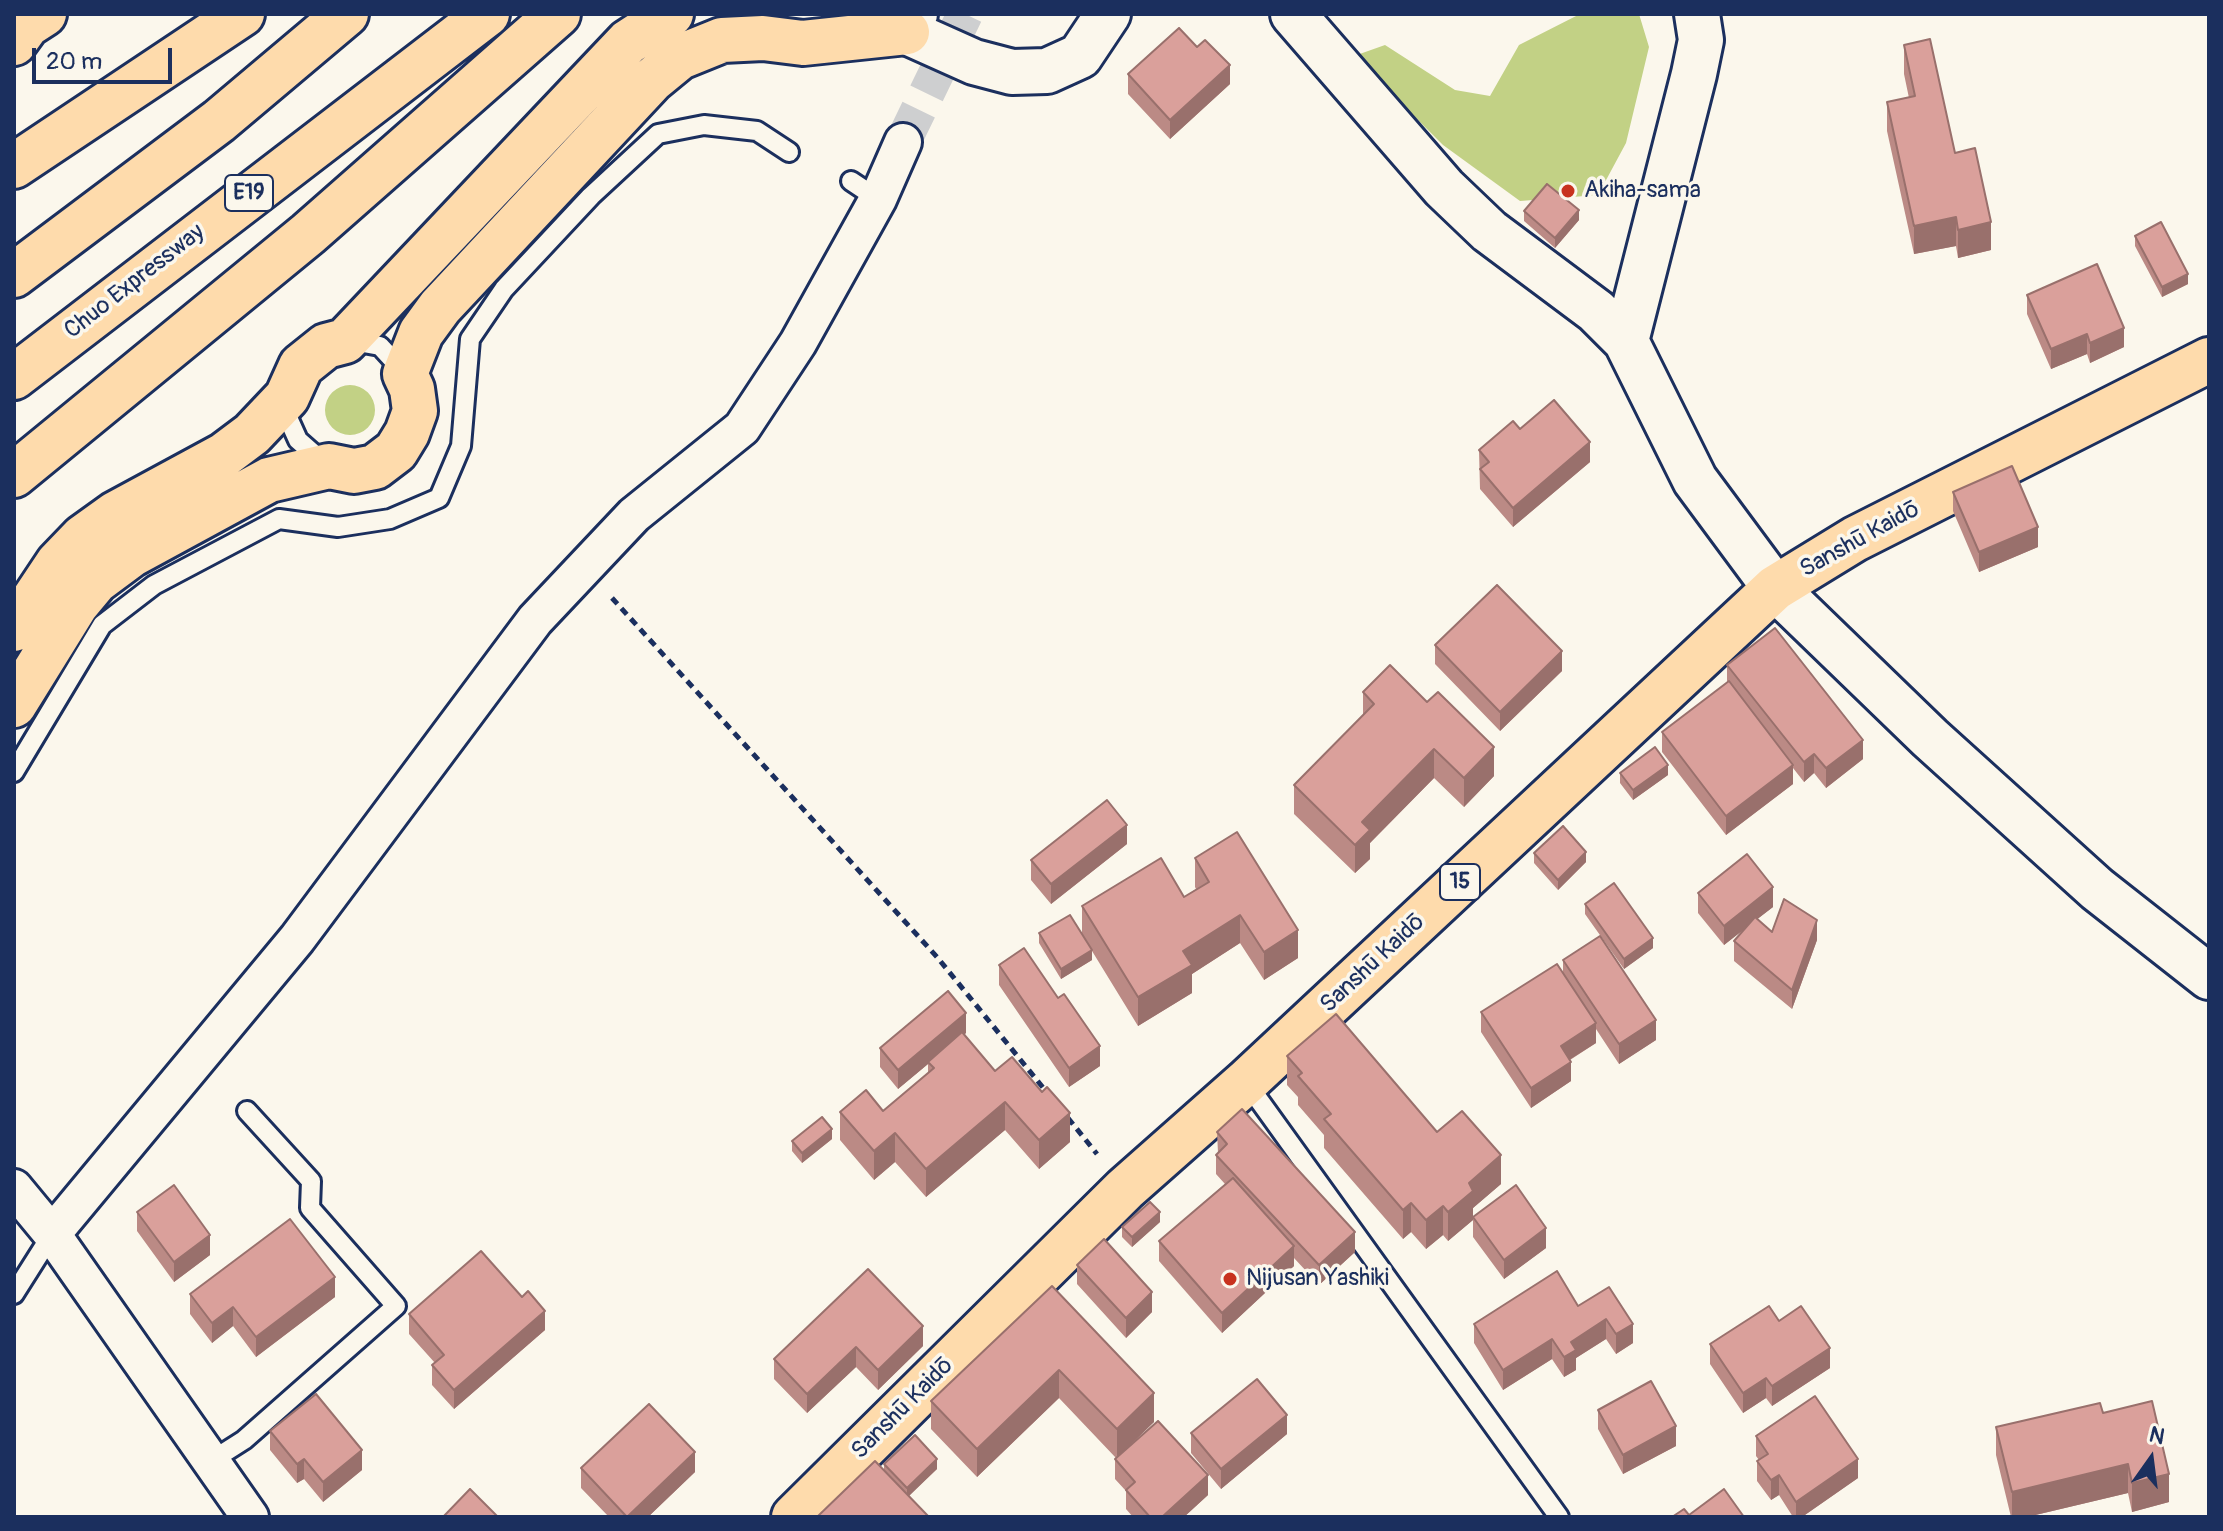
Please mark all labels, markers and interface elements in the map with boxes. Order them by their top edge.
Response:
scale bar [36,32,176,82]
text: 20 m [46,47,102,76]
road number: E19 [225,175,273,211]
place label: Akiha-sama [1584,177,1701,205]
marker: Akiha-sama [1559,182,1577,200]
street label: Chuo Expressway [59,218,211,346]
street label: Sanshū Kaidō [1795,495,1925,585]
road number: 15 [1440,864,1480,900]
street label: Sanshū Kaidō [1315,908,1431,1020]
place label: Nijusan Yashiki [1246,1265,1389,1293]
marker: Nijusan Yashiki [1221,1270,1239,1288]
street label: Sanshū Kaidō [846,1352,960,1466]
north arrow [2111,1419,2191,1499]
text: N [2146,1420,2167,1451]

